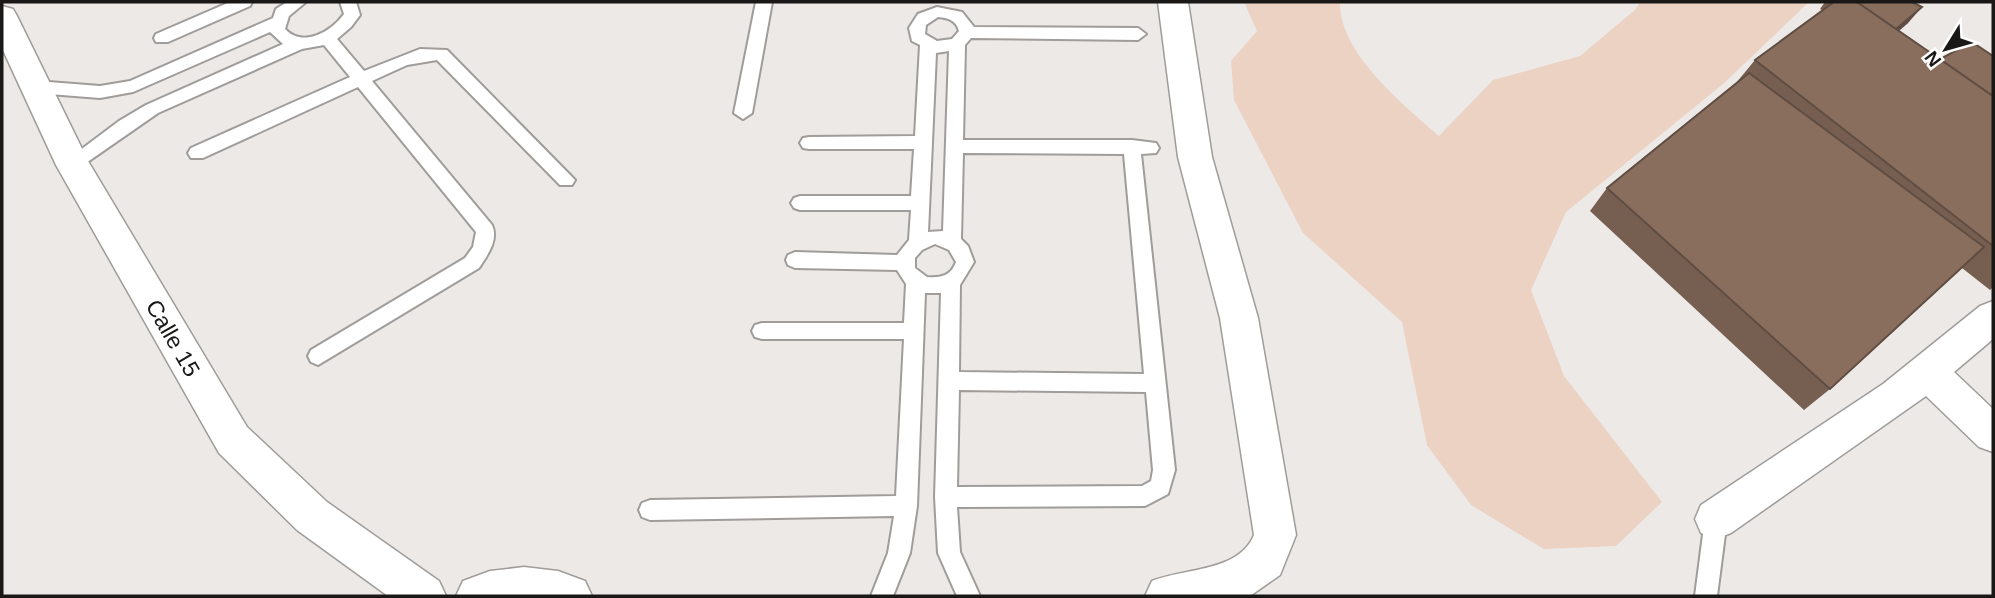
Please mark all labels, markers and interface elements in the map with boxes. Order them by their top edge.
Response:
north arrow [1911,14,1981,84]
text: N [1920,47,1945,71]
street label: Calle 15 [141,295,205,381]

